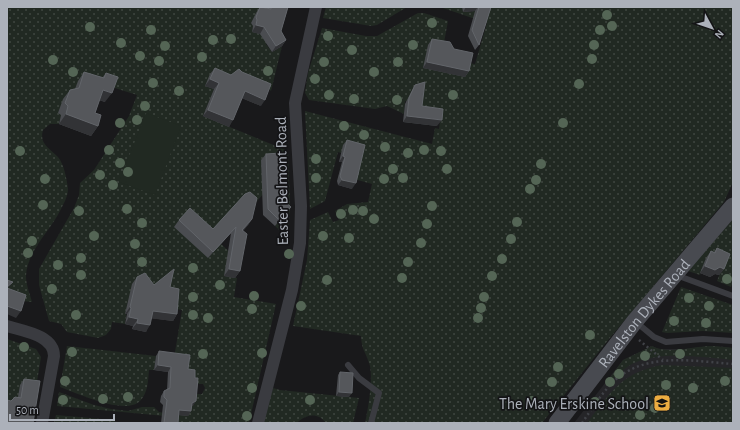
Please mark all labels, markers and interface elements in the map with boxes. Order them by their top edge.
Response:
north arrow [692,8,732,48]
text: N [713,28,726,41]
street label: Easter Belmont Road [273,116,291,246]
street label: Ravelston Dykes Road [595,256,693,371]
school or university icon: The Mary Erskine School [652,393,672,413]
scale bar [10,396,114,422]
place label: The Mary Erskine School [499,396,649,413]
text: 50 m [16,404,39,416]

